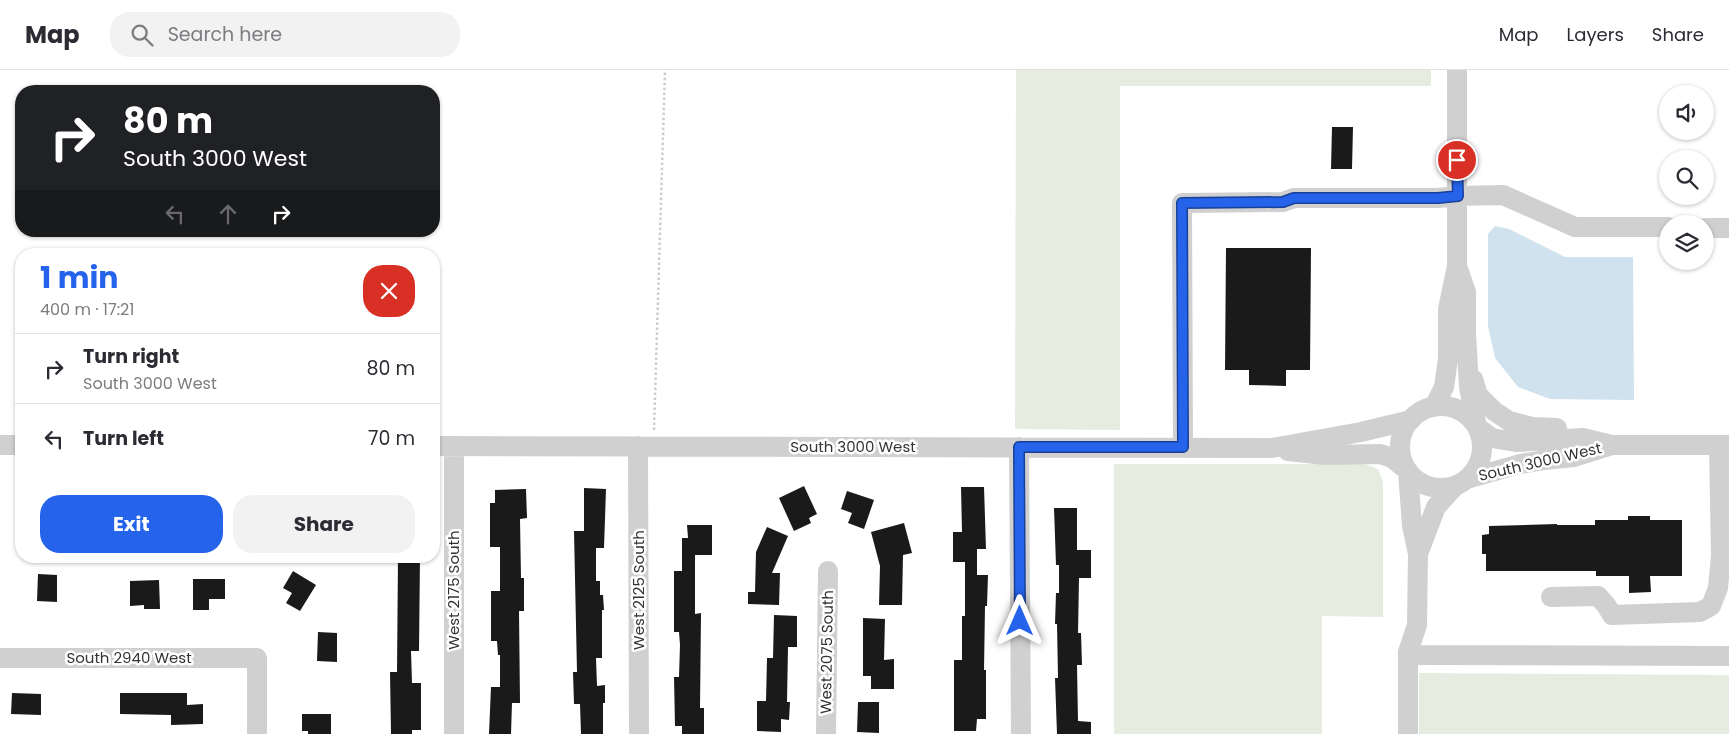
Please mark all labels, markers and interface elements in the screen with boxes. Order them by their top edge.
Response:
search box [110,12,460,57]
text: Map [25,18,80,51]
icon: search [128,21,156,49]
text: Search here [168,21,282,48]
text: Map [1499,22,1539,47]
text: Layers [1567,22,1624,47]
text: Share [1652,22,1704,47]
map controls [1659,85,1714,270]
button: sound [1659,85,1714,140]
text: 80 m [123,96,213,145]
icon: right [40,105,105,170]
pin [1436,139,1478,181]
text: South 3000 West [123,143,307,174]
icon: arrive [1443,146,1471,174]
button: search [1659,150,1714,205]
icon: left [161,200,189,228]
icon: ahead [214,200,242,228]
icon: right [267,200,295,228]
button: layers [1659,215,1714,270]
text: 1 min [40,256,118,299]
button: close [363,265,415,317]
text: 400 m · 17:21 [40,298,134,321]
text: Turn right [83,343,179,370]
icon: right [40,355,68,383]
text: 80 m [366,355,415,382]
text: South 3000 West [83,372,217,395]
icon: left [40,425,68,453]
text: Turn left [83,425,164,452]
text: 70 m [368,425,415,452]
street label: South 3000 West [790,436,916,457]
street label: South 3000 West [1476,437,1603,486]
button: Exit [40,495,223,553]
button: Share [233,495,415,553]
street label: West 2175 South [443,530,464,650]
street label: West 2125 South [628,530,649,650]
street label: West 2075 South [815,590,838,714]
position arrow [993,594,1045,646]
street label: South 2940 West [66,647,192,668]

